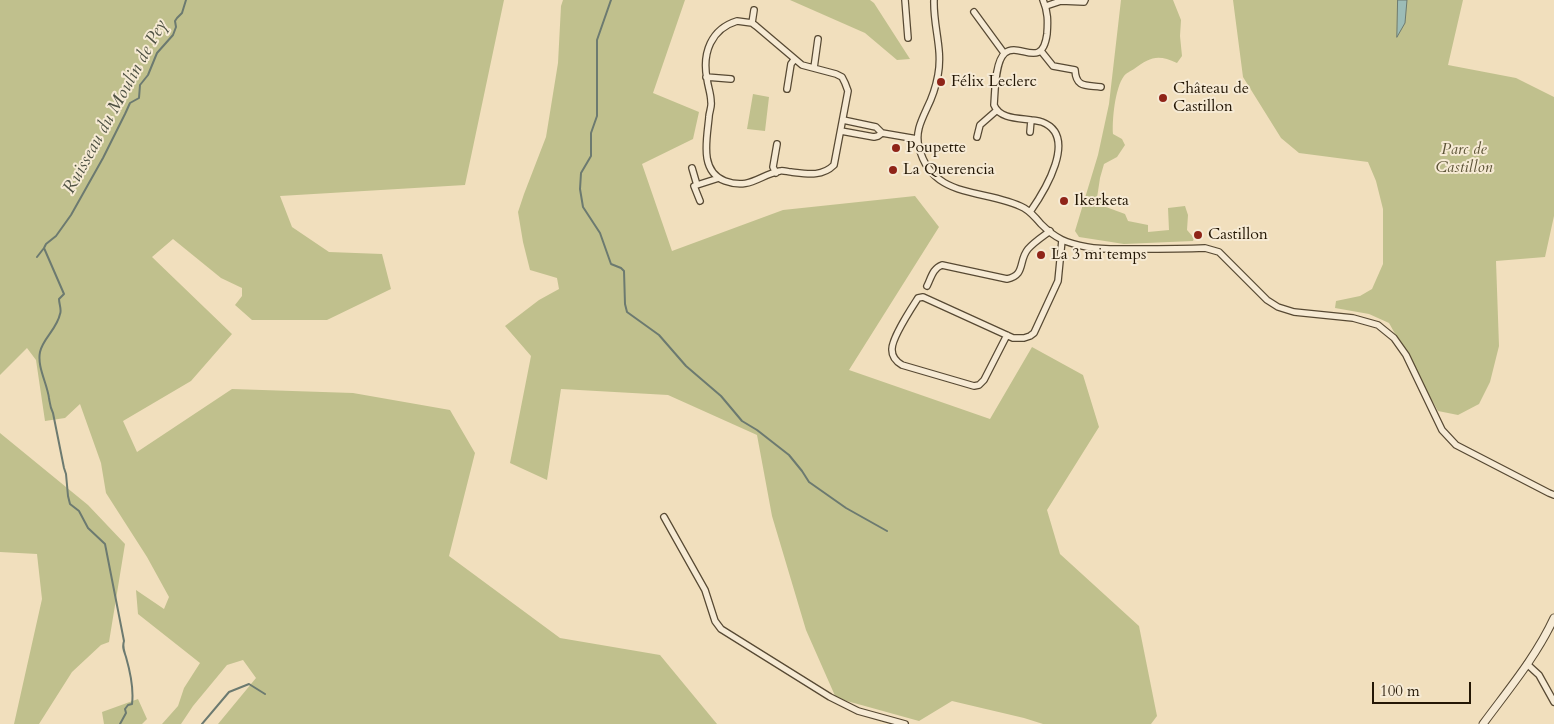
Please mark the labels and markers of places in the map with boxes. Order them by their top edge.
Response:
place label: Félix Leclerc [951,72,1037,92]
marker: Félix Leclerc [935,76,947,88]
place label: Château de Castillon [1173,79,1249,117]
marker: Château de Castillon [1157,92,1169,104]
place label: Poupette [906,138,966,158]
marker: Poupette [890,142,902,154]
place label: La Querencia [903,160,995,180]
marker: La Querencia [887,164,899,176]
place label: Ikerketa [1074,191,1129,211]
marker: Ikerketa [1058,195,1070,207]
place label: Castillon [1208,225,1268,245]
marker: Castillon [1192,229,1204,241]
place label: La 3 mi temps [1051,245,1146,265]
marker: La 3 mi temps [1035,249,1047,261]

